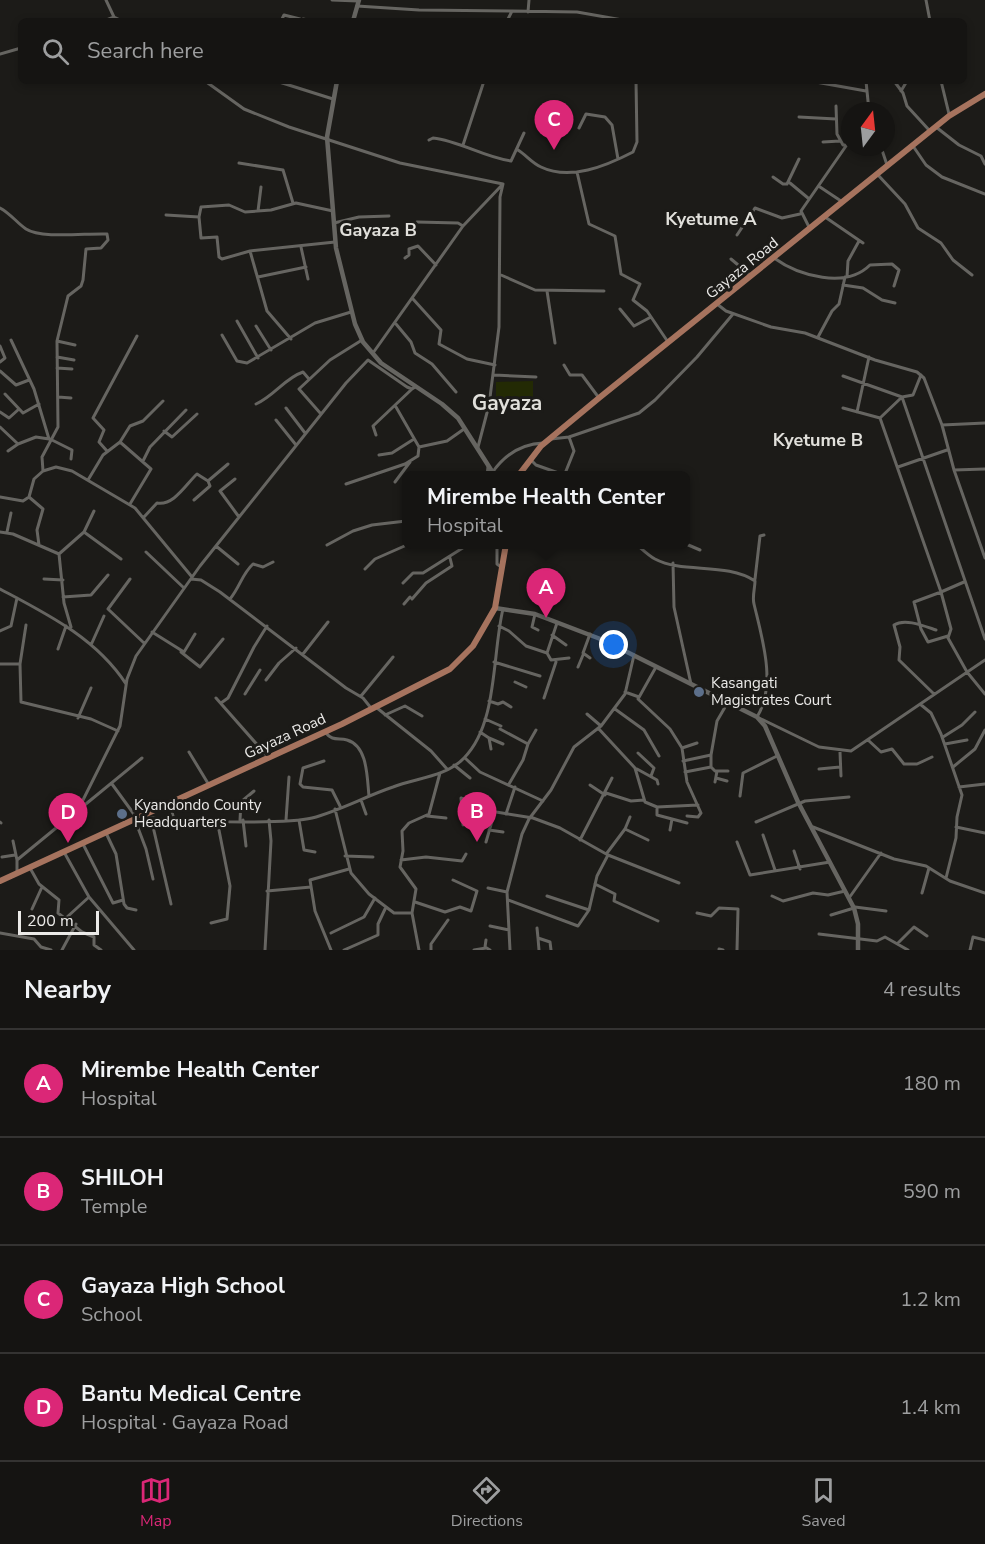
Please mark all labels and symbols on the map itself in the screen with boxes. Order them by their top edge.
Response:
pin: C [534,100,574,150]
north arrow [841,102,895,156]
district label: Kyetume A [665,207,757,231]
district label: Gayaza B [339,218,417,242]
street label: Gayaza Road [702,233,782,303]
district label: Gayaza [472,389,542,417]
district label: Kyetume B [773,428,863,452]
pin: A [526,568,566,618]
your location [599,630,628,659]
place label: Kasangati Magistrates Court [711,673,832,710]
marker: Kasangati Magistrates Court [692,685,706,699]
street label: Gayaza Road [241,708,329,764]
pin: B [458,792,496,842]
pin: D [48,794,88,843]
place label: Kyandondo County Headquarters [134,795,262,832]
marker: Kyandondo County Headquarters [115,807,129,821]
scale bar [18,908,99,935]

